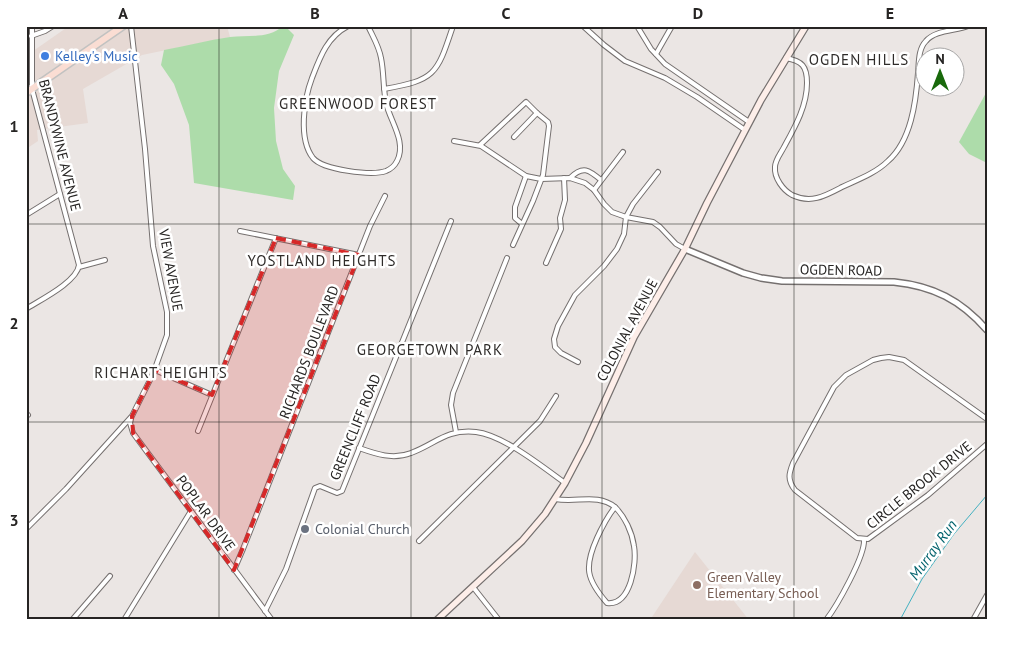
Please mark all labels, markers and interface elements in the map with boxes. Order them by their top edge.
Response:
text: A [118,3,128,23]
text: B [310,3,320,23]
text: C [502,3,511,23]
text: D [693,3,703,23]
text: E [886,3,894,23]
place label: Kelley's Music [55,47,138,65]
north arrow [916,48,966,98]
marker: Kelley's Music [39,50,51,62]
district label: OGDEN HILLS [809,50,909,69]
text: N [935,50,945,68]
street label: BRANDYWINE AVENUE [35,77,85,213]
district label: GREENWOOD FOREST [279,94,437,113]
text: 1 [9,116,19,136]
street label: VIEW AVENUE [155,227,187,313]
district label: YOSTLAND HEIGHTS [248,251,396,270]
street label: OGDEN ROAD [800,260,882,280]
street label: COLONIAL AVENUE [592,276,662,384]
street label: RICHARDS BOULEVARD [275,283,343,421]
text: 2 [9,313,19,333]
district label: GEORGETOWN PARK [357,340,503,359]
district label: RICHART HEIGHTS [94,363,228,382]
street label: GREENCLIFF ROAD [325,371,385,483]
street label: CIRCLE BROOK DRIVE [863,437,975,533]
street label: POPLAR DRIVE [172,471,240,555]
text: 3 [9,510,19,530]
water label: Murray Run [904,516,961,584]
place label: Colonial Church [315,520,410,538]
marker: Colonial Church [299,523,311,535]
place label: Green Valley Elementary School [707,568,819,602]
marker: Green Valley Elementary School [691,579,703,591]

